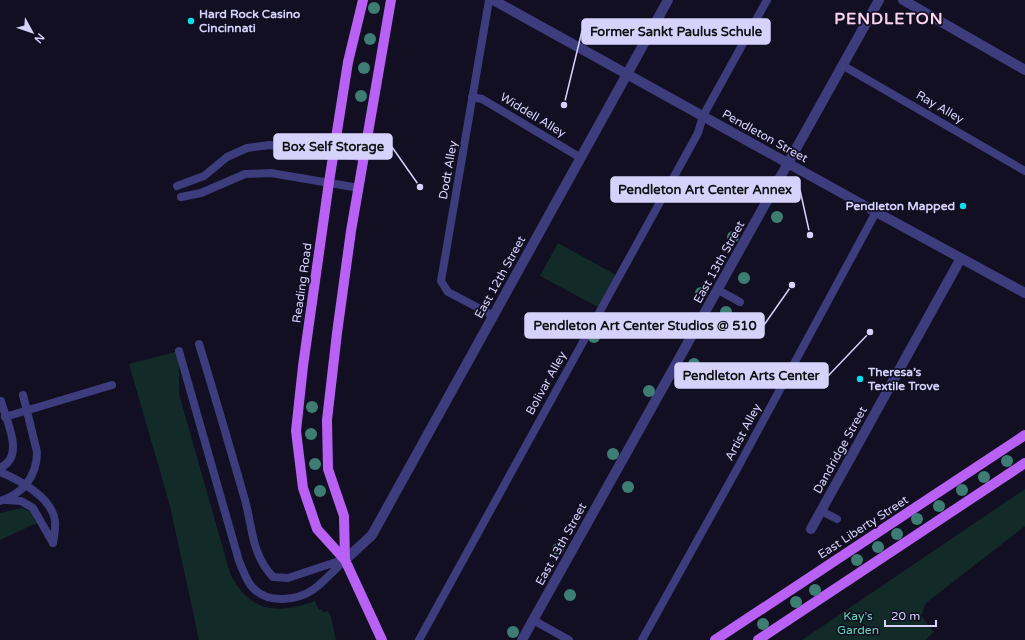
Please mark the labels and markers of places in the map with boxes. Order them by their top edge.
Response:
place label: Hard Rock Casino Cincinnati [199,7,300,35]
marker: Hard Rock Casino Cincinnati [186,16,196,26]
callout: Former Sankt Paulus Schule [582,19,770,44]
callout: Box Self Storage [274,134,392,159]
callout: Pendleton Art Center Annex [611,177,800,202]
place label: Pendleton Mapped [846,199,955,214]
marker: Pendleton Mapped [958,201,968,211]
callout: Pendleton Art Center Studios @ 510 [525,313,764,338]
callout: Pendleton Arts Center [675,363,828,388]
place label: Theresa’s Textile Trove [867,365,940,393]
marker: Theresa’s Textile Trove [855,374,865,384]

